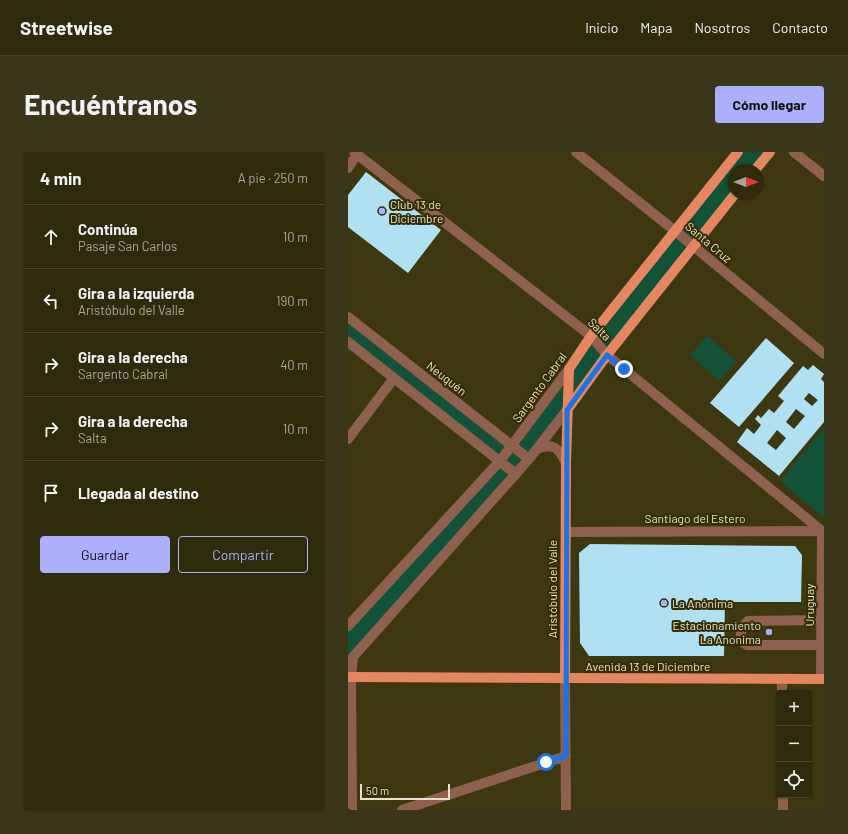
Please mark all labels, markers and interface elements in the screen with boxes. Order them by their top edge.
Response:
text: Streetwise [20,16,113,39]
text: Inicio [585,19,618,36]
text: Mapa [640,19,672,36]
text: Nosotros [694,19,750,36]
text: Contacto [772,19,828,36]
button: Cómo llegar [715,86,824,123]
text: Encuéntranos [24,87,197,121]
north arrow [728,164,764,200]
text: 4 min [40,168,82,188]
text: A pie · 250 m [238,170,308,186]
place label: Club 13 de Diciembre [390,197,443,225]
marker: Club 13 de Diciembre [377,206,387,216]
street label: Santa Cruz [683,219,735,265]
text: Continúa [78,220,138,238]
icon: ahead [40,226,62,248]
text: 10 m [283,229,308,245]
text: Pasaje San Carlos [78,238,177,254]
text: Gira a la izquierda [78,284,194,302]
icon: left [40,290,62,312]
text: 190 m [276,293,308,309]
text: Aristóbulo del Valle [78,302,185,318]
street label: Salta [586,315,614,343]
text: Gira a la derecha [78,348,188,366]
street label: Sargento Cabral [509,349,569,425]
icon: right [40,354,62,376]
text: 40 m [280,357,308,373]
street label: Neuquén [424,358,470,398]
route end [615,360,633,378]
text: Sargento Cabral [78,366,168,382]
text: Gira a la derecha [78,412,188,430]
icon: right [40,418,62,440]
text: 10 m [283,421,308,437]
text: Salta [78,430,107,446]
icon: arrive [40,482,62,504]
text: Llegada al destino [78,484,199,502]
street label: Santiago del Estero [644,511,746,525]
button: Guardar [40,536,170,573]
button: Compartir [178,536,308,573]
street label: Aristóbulo del Valle [545,540,559,638]
street label: Uruguay [802,583,816,627]
place label: La Anónima [672,596,733,610]
marker: La Anónima [659,598,669,608]
place label: Estacionamiento La Anonima [672,618,761,646]
marker: Estacionamiento La Anonima [764,627,774,637]
street label: Avenida 13 de Diciembre [586,659,710,673]
map controls [776,690,812,798]
button: + [776,690,812,726]
button: − [776,726,812,762]
route start [537,753,555,771]
button: locate [776,762,812,798]
scale bar [360,782,450,801]
text: 50 m [366,784,389,797]

